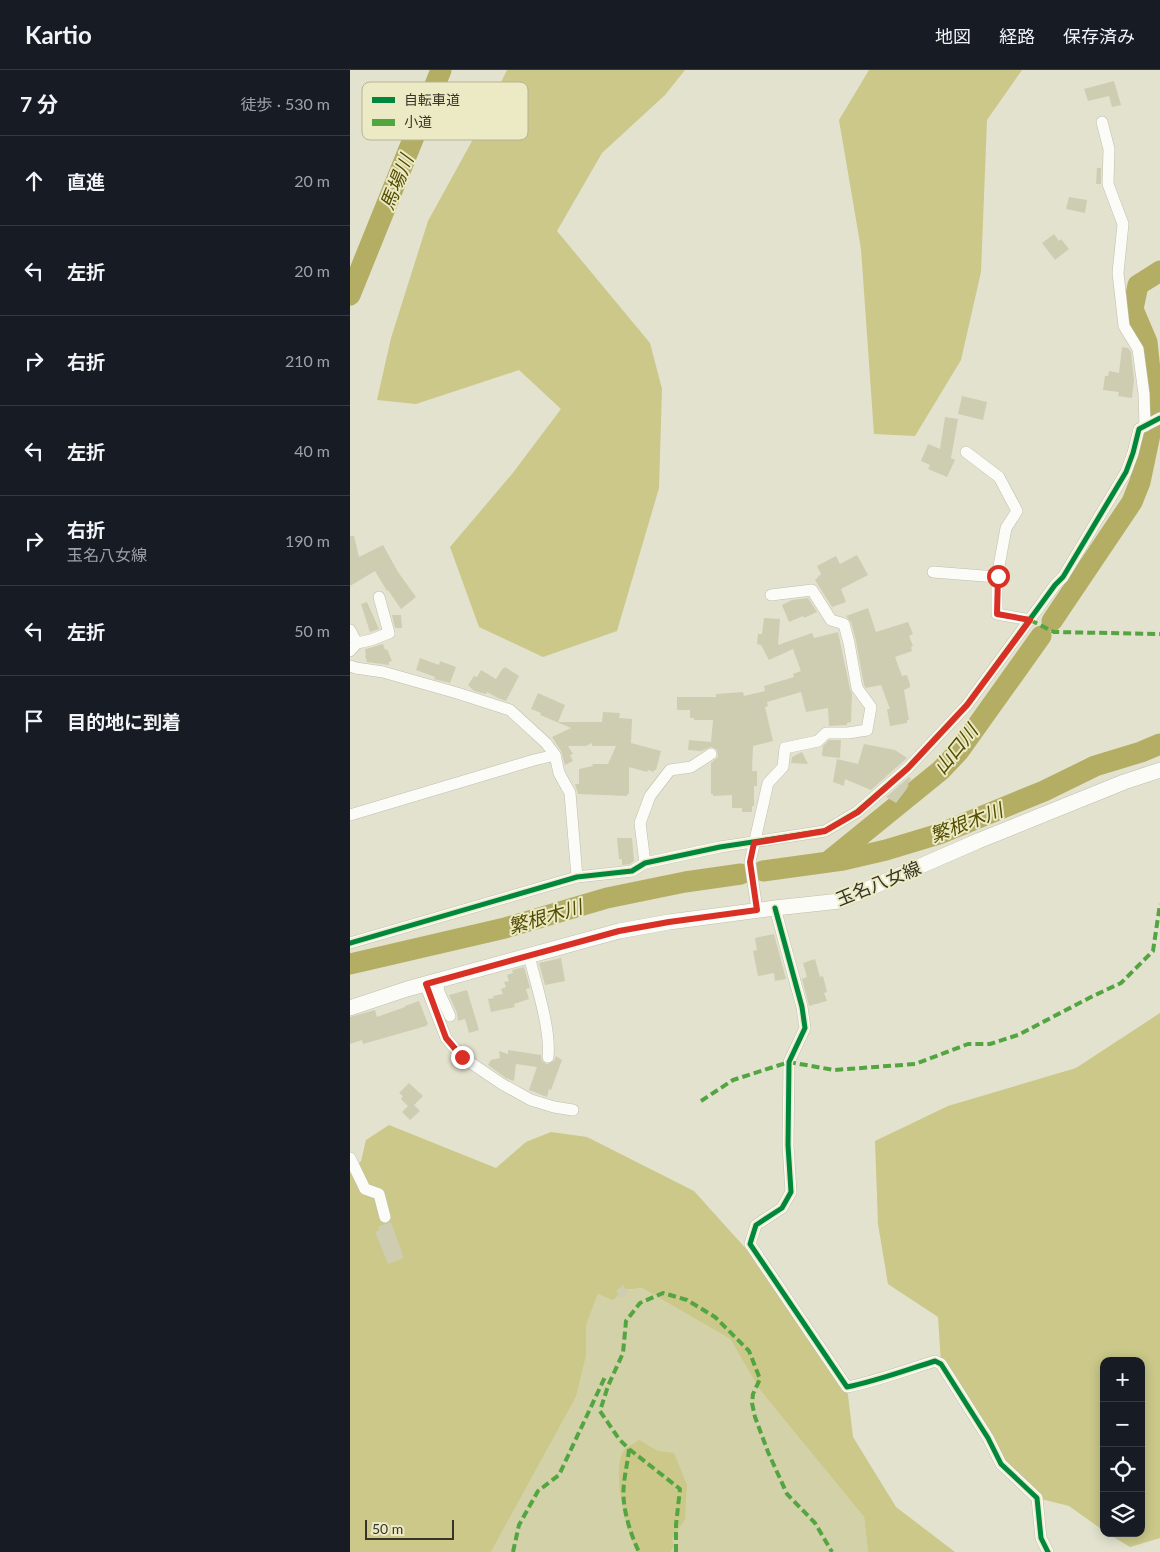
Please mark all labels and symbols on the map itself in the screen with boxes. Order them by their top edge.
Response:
legend [362,82,528,140]
text: 自転車道 [404,91,460,108]
text: 小道 [404,113,432,130]
water label: 馬場川 [375,149,418,213]
route start [987,565,1010,588]
water label: 山口川 [928,718,983,778]
water label: 繁根木川 [926,797,1007,846]
street label: 玉名八女線 [832,856,924,910]
water label: 繁根木川 [505,894,587,938]
route end [451,1046,474,1069]
scale bar [365,1517,454,1540]

